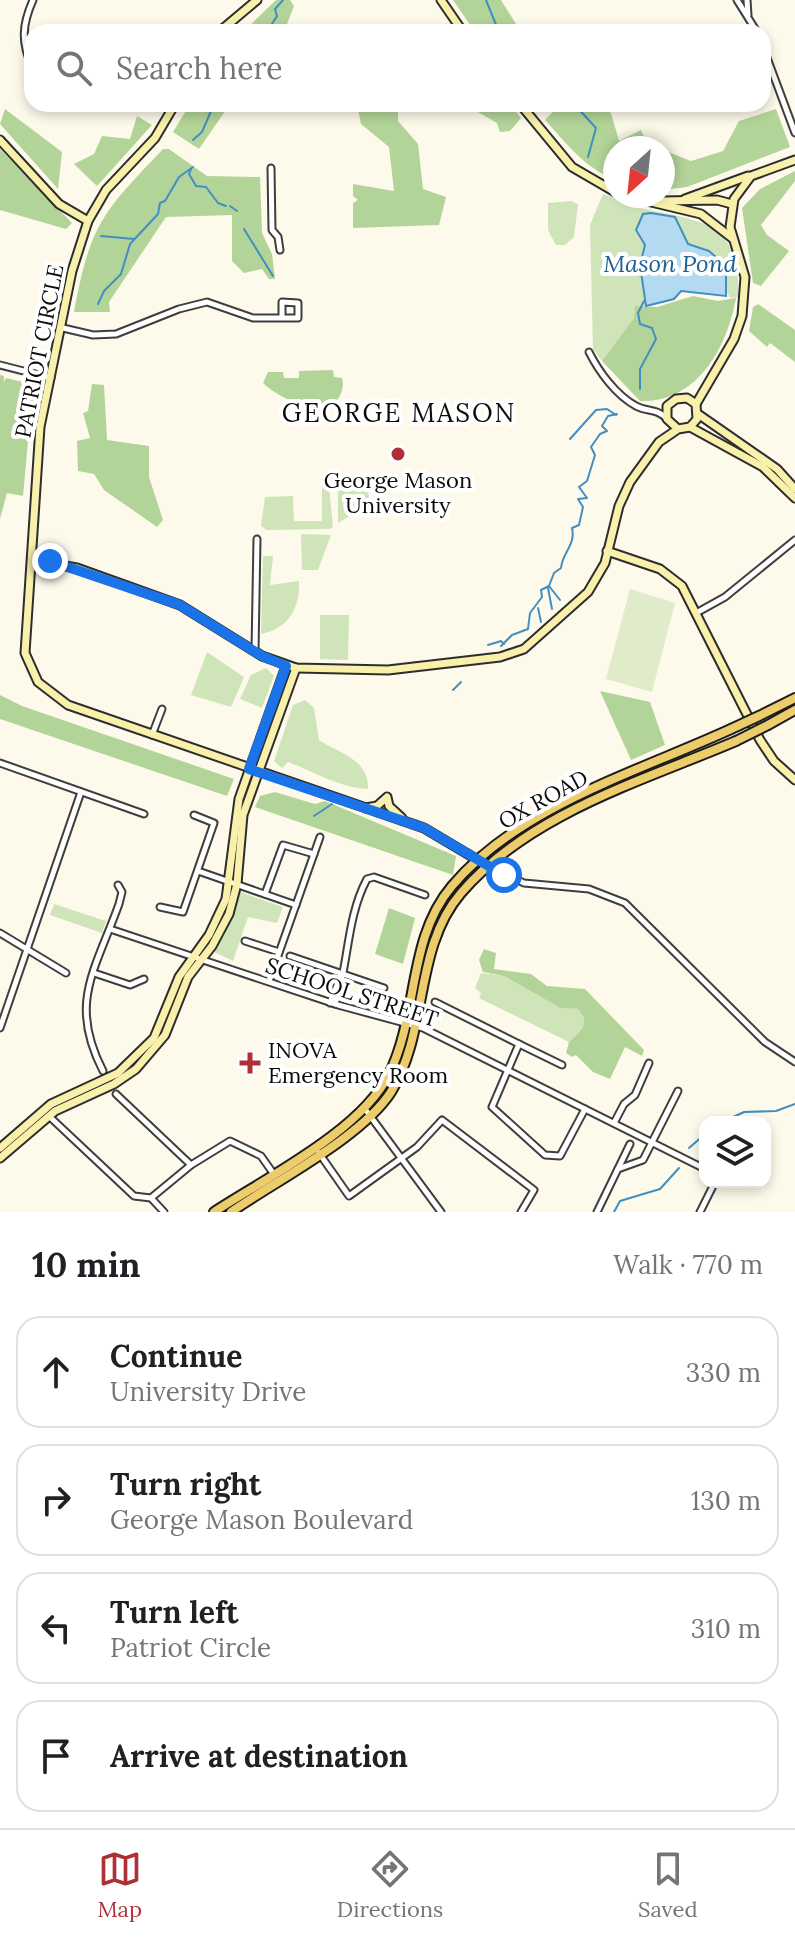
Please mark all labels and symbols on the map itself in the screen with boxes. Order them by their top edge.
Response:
north arrow [603,136,675,208]
water label: Mason Pond [603,248,737,279]
street label: PATRIOT CIRCLE [8,262,70,440]
district label: GEORGE MASON [282,396,516,429]
marker: George Mason University [389,445,407,463]
place label: George Mason University [324,466,472,519]
route end [32,543,68,579]
street label: OX ROAD [493,763,593,835]
route start [486,857,522,893]
street label: SCHOOL STREET [262,951,442,1033]
place label: INOVA Emergency Room [268,1036,448,1089]
marker: INOVA Emergency Room [239,1052,261,1074]

